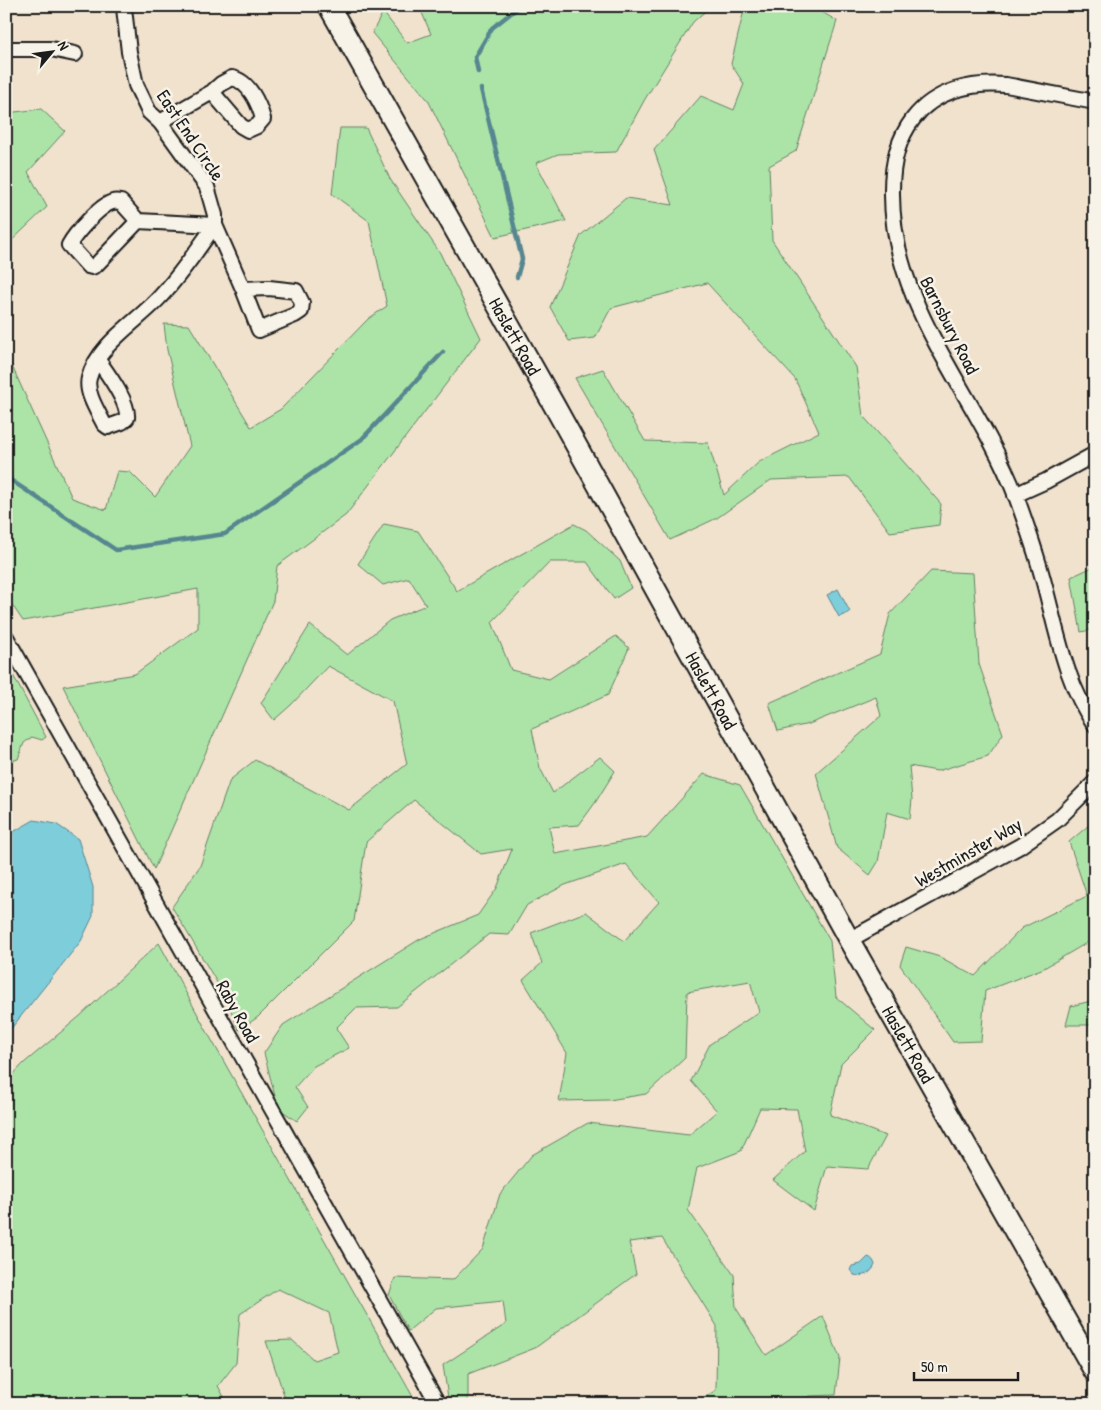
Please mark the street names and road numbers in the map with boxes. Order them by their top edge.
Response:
street label: East End Circle [151,84,231,186]
street label: Barnsbury Road [914,272,986,379]
street label: Haslett Road [483,293,548,380]
street label: Haslett Road [679,647,744,734]
street label: Westminster Way [910,811,1026,893]
street label: Raby Road [210,975,266,1047]
street label: Haslett Road [876,1001,941,1088]

